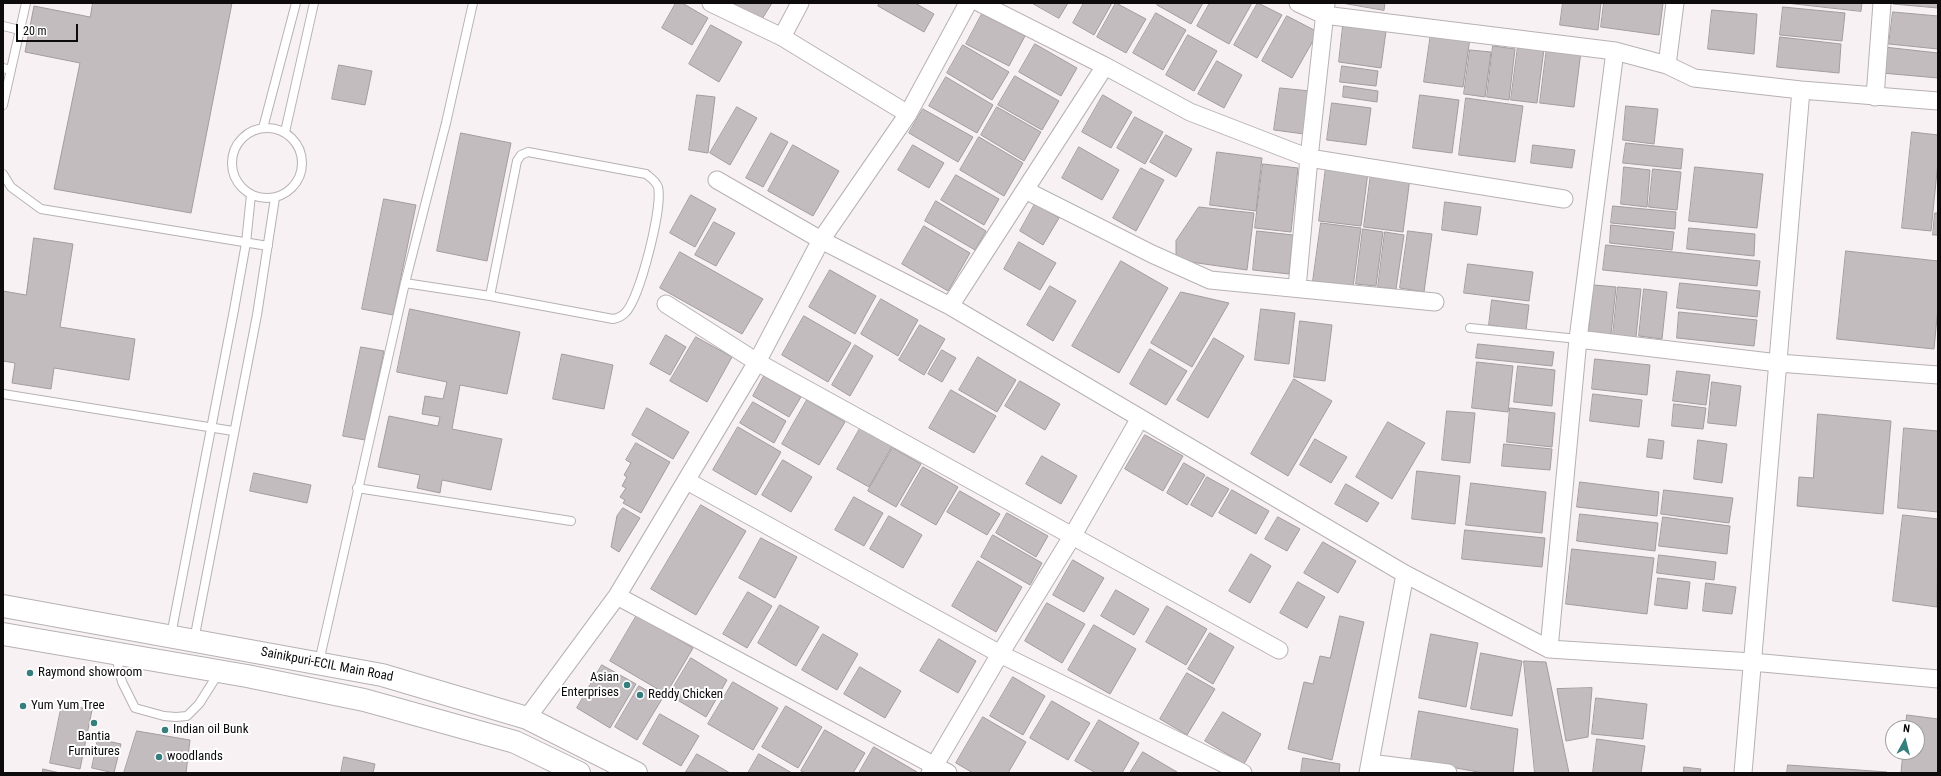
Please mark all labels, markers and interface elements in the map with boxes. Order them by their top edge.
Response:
scale bar [18,16,80,42]
text: 20 m [23,24,47,38]
street label: Sainikpuri-ECIL Main Road [259,645,395,685]
place label: Raymond showroom [38,665,142,681]
marker: Raymond showroom [25,668,35,678]
place label: Asian Enterprises [561,670,619,701]
marker: Asian Enterprises [622,680,632,690]
place label: Reddy Chicken [648,687,723,703]
marker: Reddy Chicken [635,690,645,700]
place label: Yum Yum Tree [31,698,105,714]
marker: Yum Yum Tree [18,701,28,711]
marker: Bantia Furnitures [89,718,99,728]
north arrow [1885,720,1925,760]
place label: Indian oil Bunk [173,722,248,738]
text: N [1902,722,1911,735]
marker: Indian oil Bunk [160,725,170,735]
place label: Bantia Furnitures [68,729,120,760]
place label: woodlands [167,749,223,765]
marker: woodlands [154,752,164,762]

